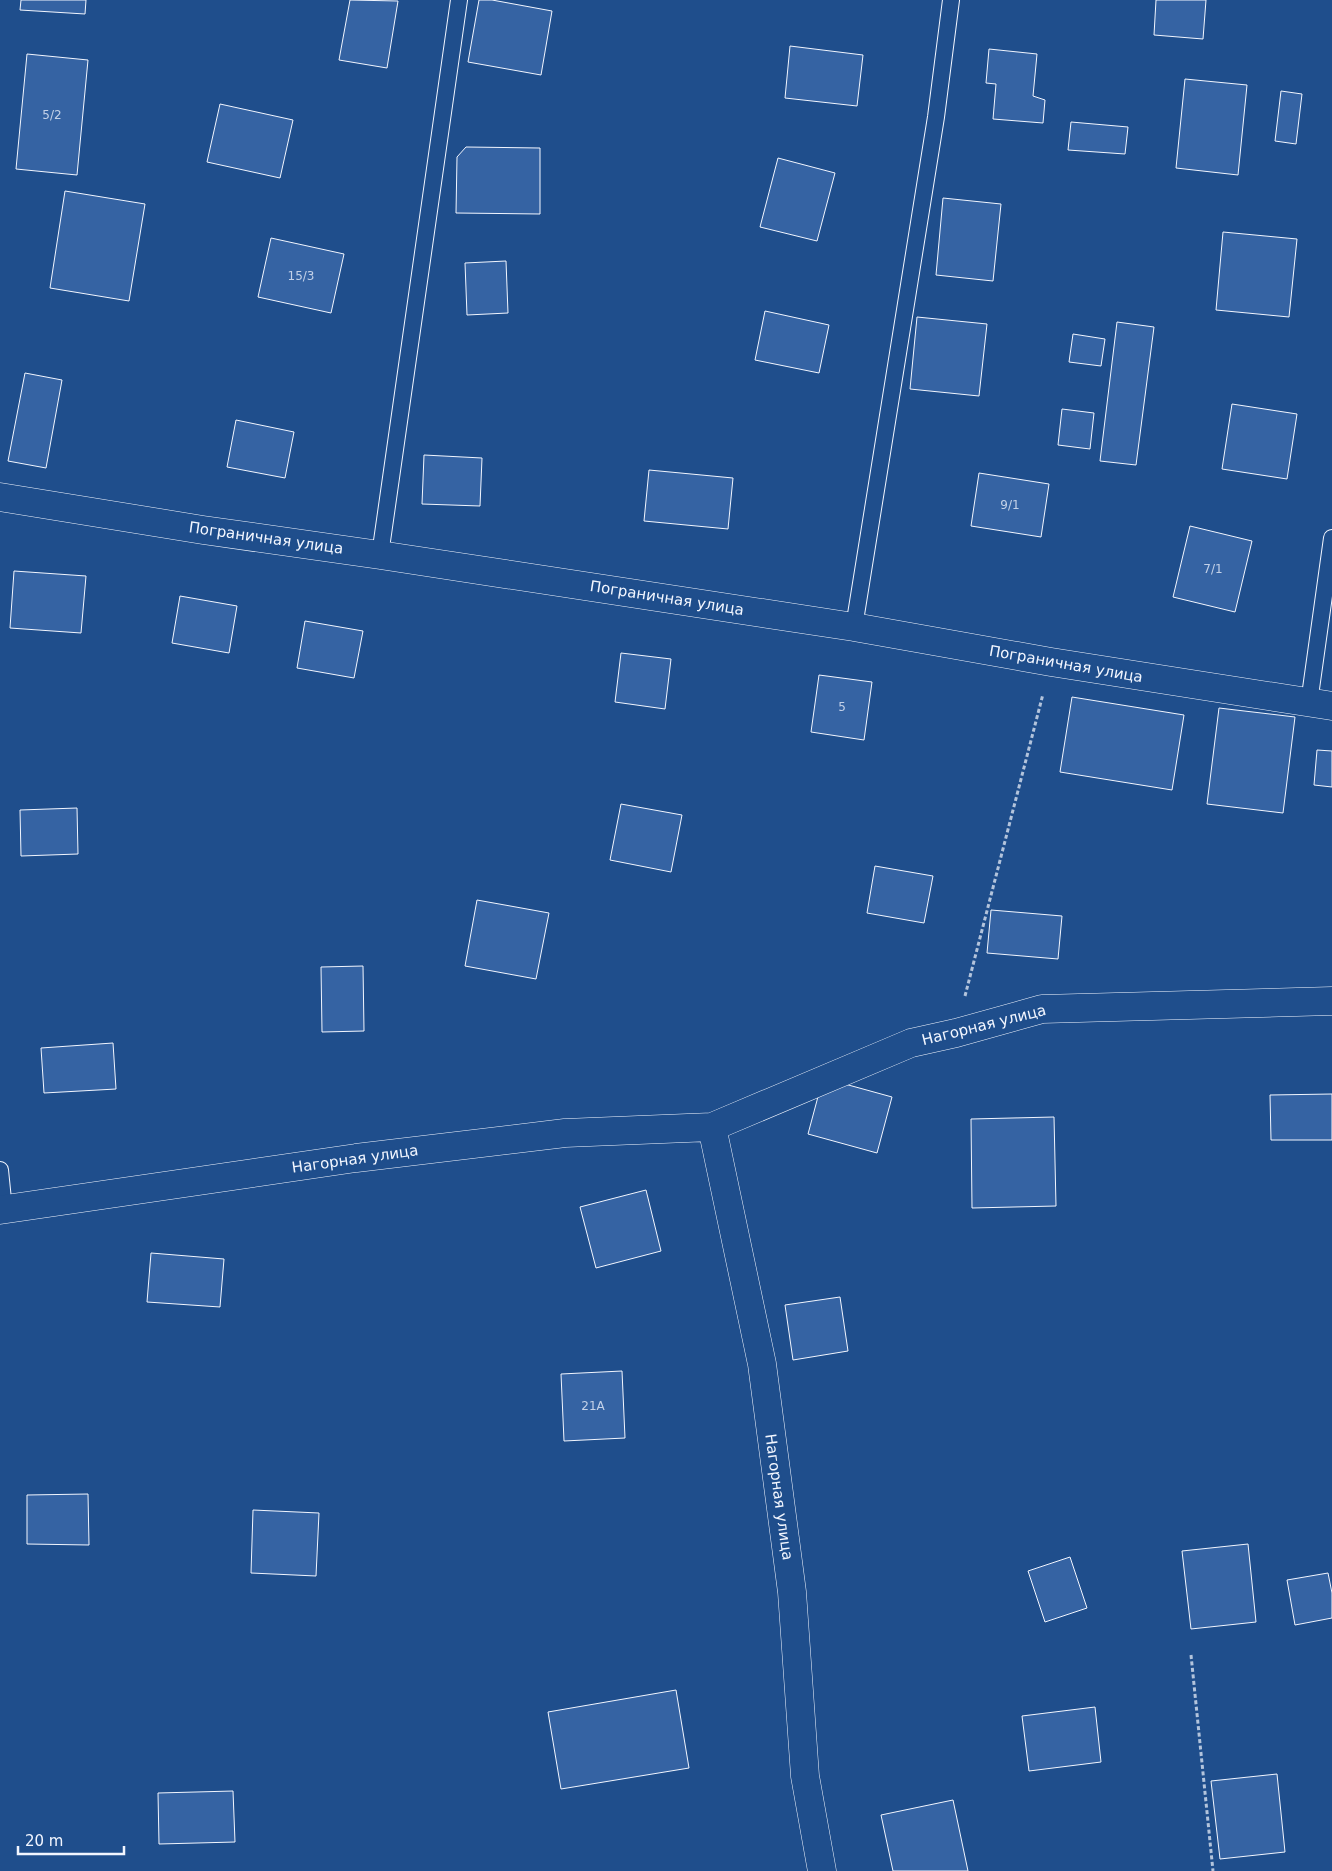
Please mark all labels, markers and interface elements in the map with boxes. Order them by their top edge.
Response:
house number: 5/2 [42,108,62,122]
house number: 15/3 [288,269,314,283]
house number: 9/1 [1000,498,1020,512]
street label: Пограничная улица [188,518,344,558]
house number: 7/1 [1203,562,1223,576]
street label: Пограничная улица [589,577,745,619]
street label: Пограничная улица [988,642,1144,686]
house number: 5 [838,700,846,714]
street label: Нагорная улица [920,1001,1048,1049]
street label: Нагорная улица [291,1141,419,1177]
house number: 21А [581,1399,606,1413]
street label: Нагорная улица [761,1433,797,1561]
scale bar [18,1824,124,1856]
text: 20 m [25,1832,63,1850]

